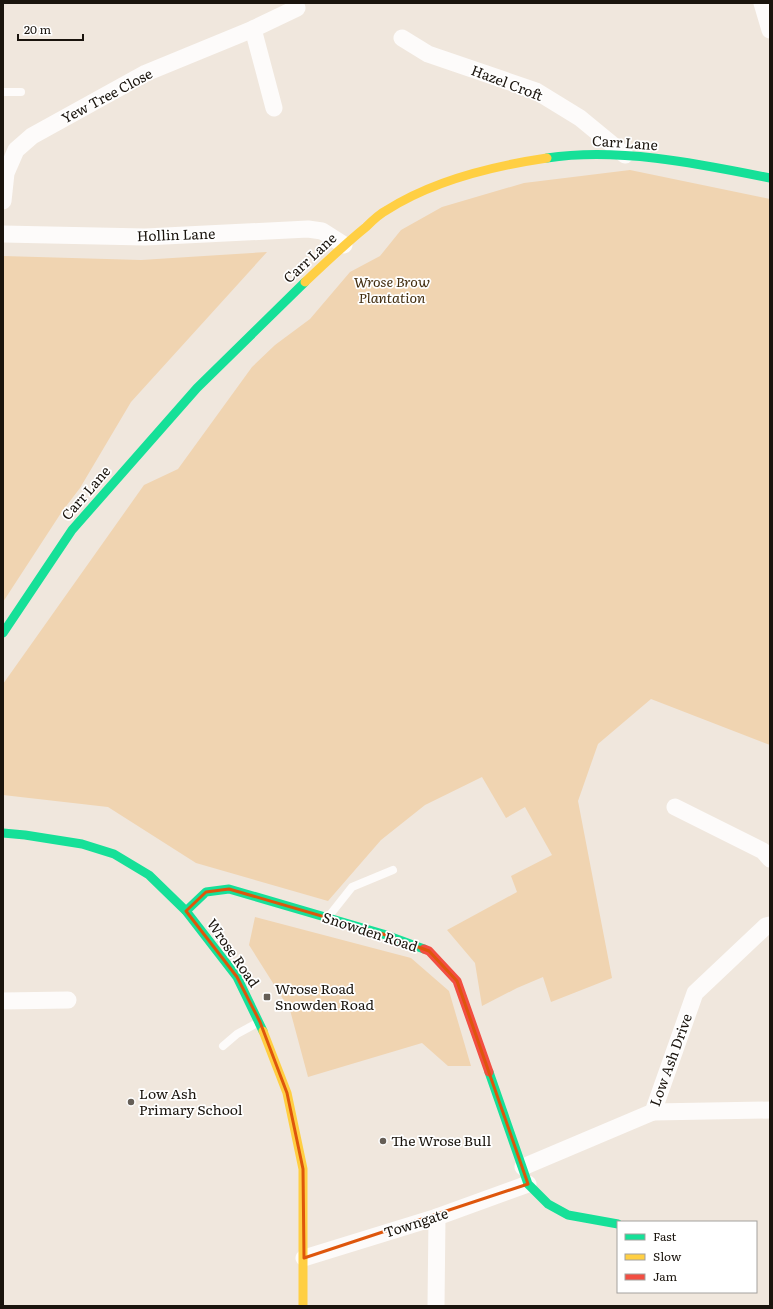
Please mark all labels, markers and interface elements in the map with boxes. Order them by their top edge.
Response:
scale bar [18,16,83,42]
text: 20 m [24,20,51,38]
street label: Hazel Croft [469,59,547,105]
street label: Yew Tree Close [58,63,155,127]
street label: Carr Lane [592,130,659,154]
street label: Hollin Lane [136,223,216,245]
street label: Carr Lane [278,227,340,287]
park label: Wrose Brow Plantation [354,271,430,307]
street label: Carr Lane [56,461,114,524]
street label: Snowden Road [320,906,421,956]
street label: Wrose Road [203,914,265,991]
place label: Wrose Road Snowden Road [275,978,374,1014]
marker: Wrose Road Snowden Road [262,992,272,1002]
street label: Low Ash Drive [644,1011,696,1109]
place label: Low Ash Primary School [139,1083,243,1119]
marker: Low Ash Primary School [126,1097,136,1107]
place label: The Wrose Bull [391,1130,492,1150]
marker: The Wrose Bull [378,1136,388,1146]
street label: Towngate [381,1202,450,1242]
legend [617,1221,757,1293]
text: Fast [653,1227,677,1245]
text: Slow [653,1247,682,1265]
text: Jam [653,1267,678,1285]

